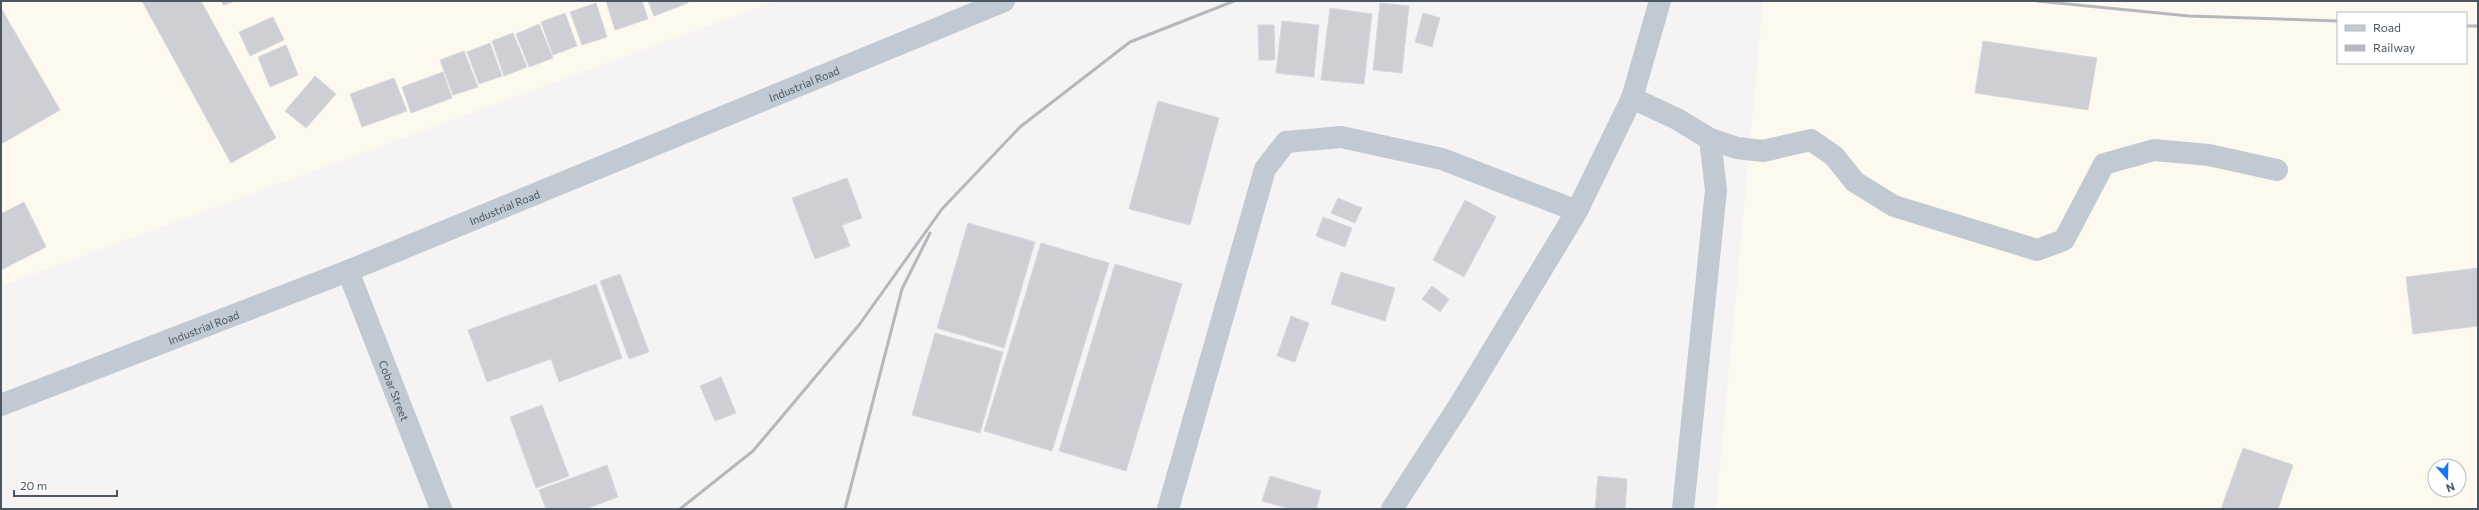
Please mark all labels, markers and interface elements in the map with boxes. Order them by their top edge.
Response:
legend [2337,12,2467,64]
text: Road [2373,20,2401,34]
text: Railway [2373,40,2415,54]
street label: Industrial Road [767,63,841,104]
street label: Industrial Road [467,186,541,227]
street label: Industrial Road [166,307,241,346]
street label: Cobar Street [377,358,412,423]
north arrow [2427,458,2467,498]
scale bar [14,472,117,498]
text: 20 m [20,478,47,492]
text: N [2444,480,2457,495]

